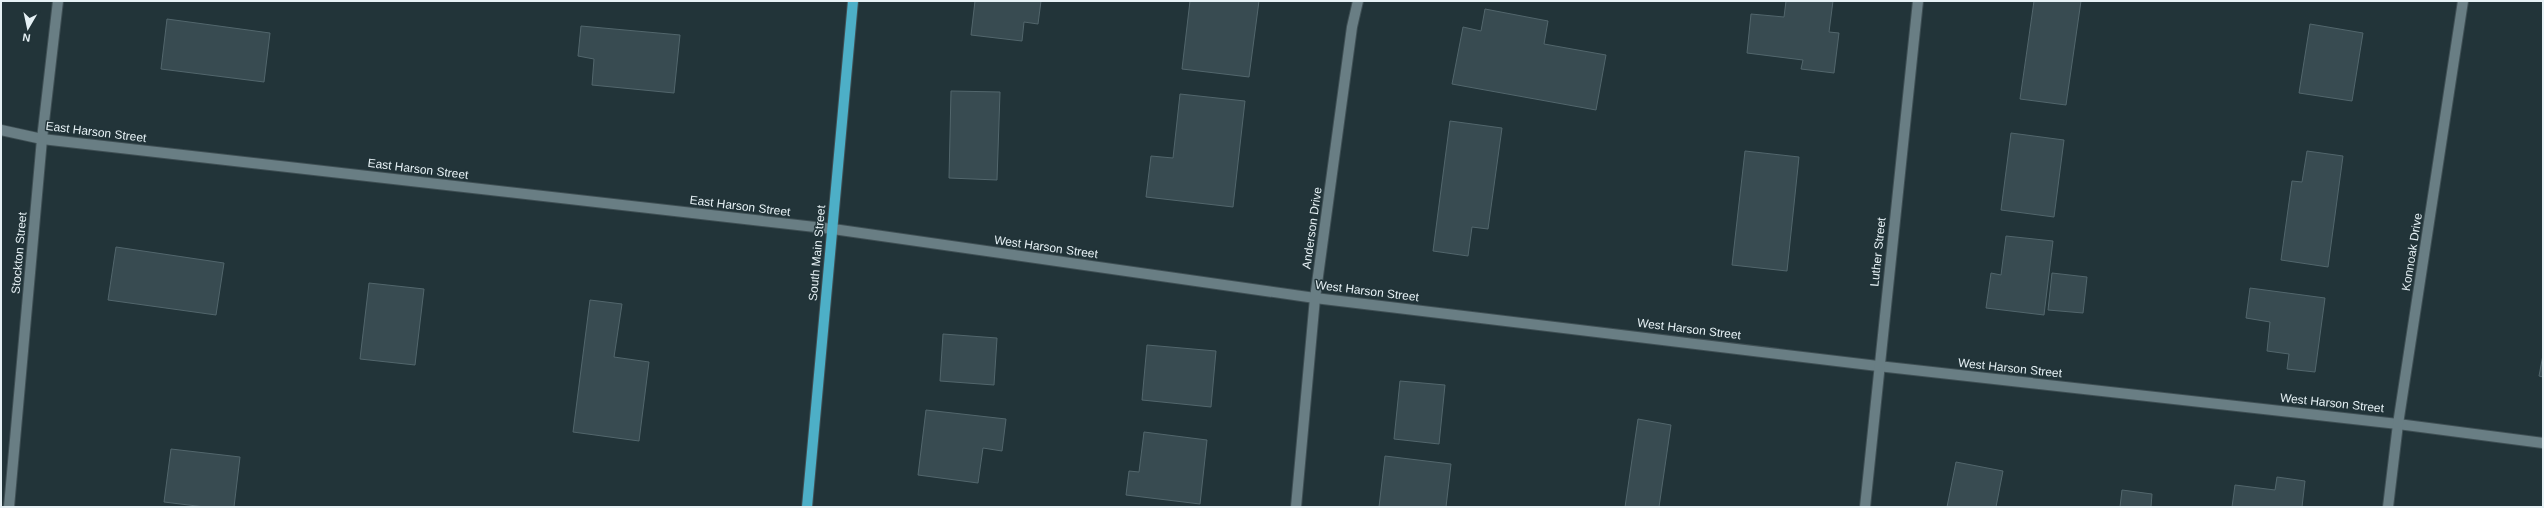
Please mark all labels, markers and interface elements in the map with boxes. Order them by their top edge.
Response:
north arrow [8,8,48,48]
text: N [22,31,31,44]
street label: East Harson Street [45,119,148,145]
street label: East Harson Street [367,156,470,182]
street label: Anderson Drive [1299,186,1325,270]
street label: East Harson Street [689,193,792,219]
street label: South Main Street [806,204,828,301]
street label: Stockton Street [8,211,30,294]
street label: Konnoak Drive [2399,212,2425,292]
street label: Luther Street [1867,216,1889,287]
street label: West Harson Street [993,233,1099,261]
street label: West Harson Street [1314,278,1420,304]
street label: West Harson Street [1636,316,1742,342]
street label: West Harson Street [1957,356,2063,380]
street label: West Harson Street [2279,391,2385,415]

